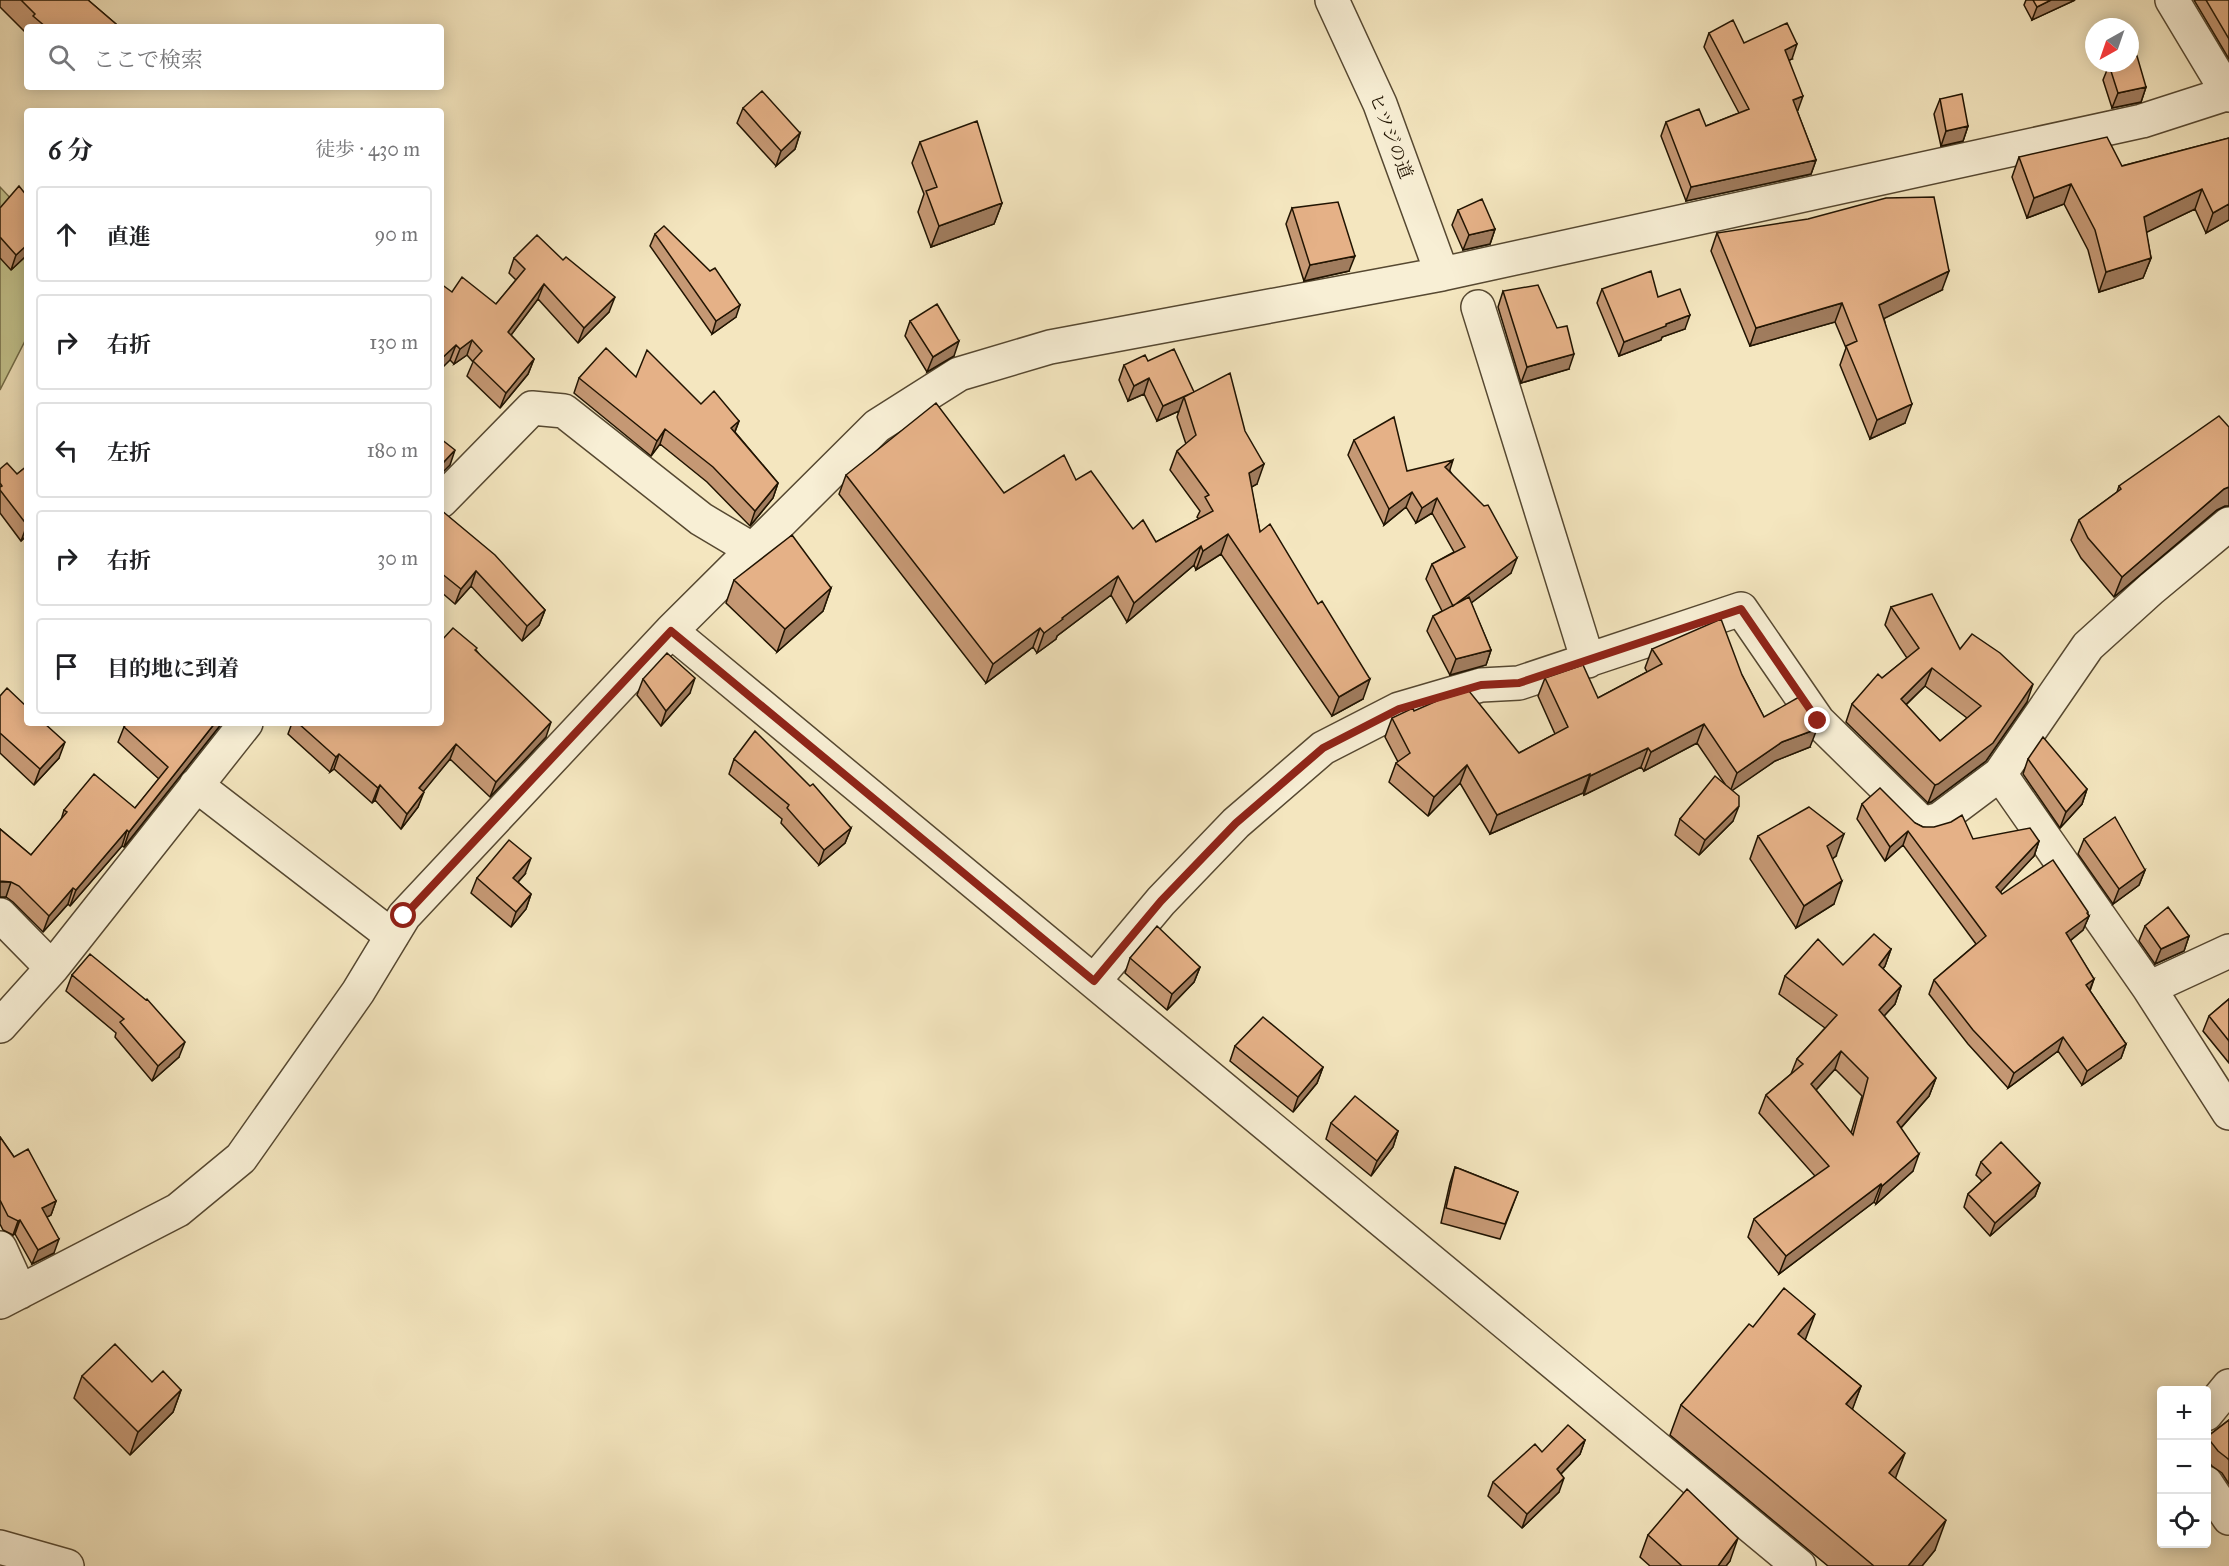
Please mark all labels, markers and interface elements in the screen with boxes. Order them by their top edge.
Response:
north arrow [2085,18,2139,72]
search box [24,24,444,90]
icon: search [45,41,78,74]
text: ここで検索 [93,46,203,73]
street label: ヒツジの道 [1365,90,1417,182]
text: 6 分 [48,134,93,166]
text: 徒歩 · 430 m [315,137,420,161]
icon: ahead [50,218,83,251]
text: 90 m [375,222,418,246]
text: 直進 [107,223,151,250]
icon: right [50,326,83,359]
text: 130 m [369,330,418,354]
text: 右折 [107,331,151,358]
icon: left [50,434,83,467]
text: 180 m [367,438,418,462]
text: 左折 [107,439,151,466]
icon: right [50,542,83,575]
text: 30 m [377,546,418,570]
text: 右折 [107,547,151,574]
icon: arrive [50,650,83,683]
text: 目的地に到着 [107,655,239,682]
route end [1804,707,1830,733]
route start [390,902,416,928]
map controls [2157,1386,2211,1548]
button: + [2157,1386,2211,1440]
button: − [2157,1440,2211,1494]
button: locate [2157,1494,2211,1548]

